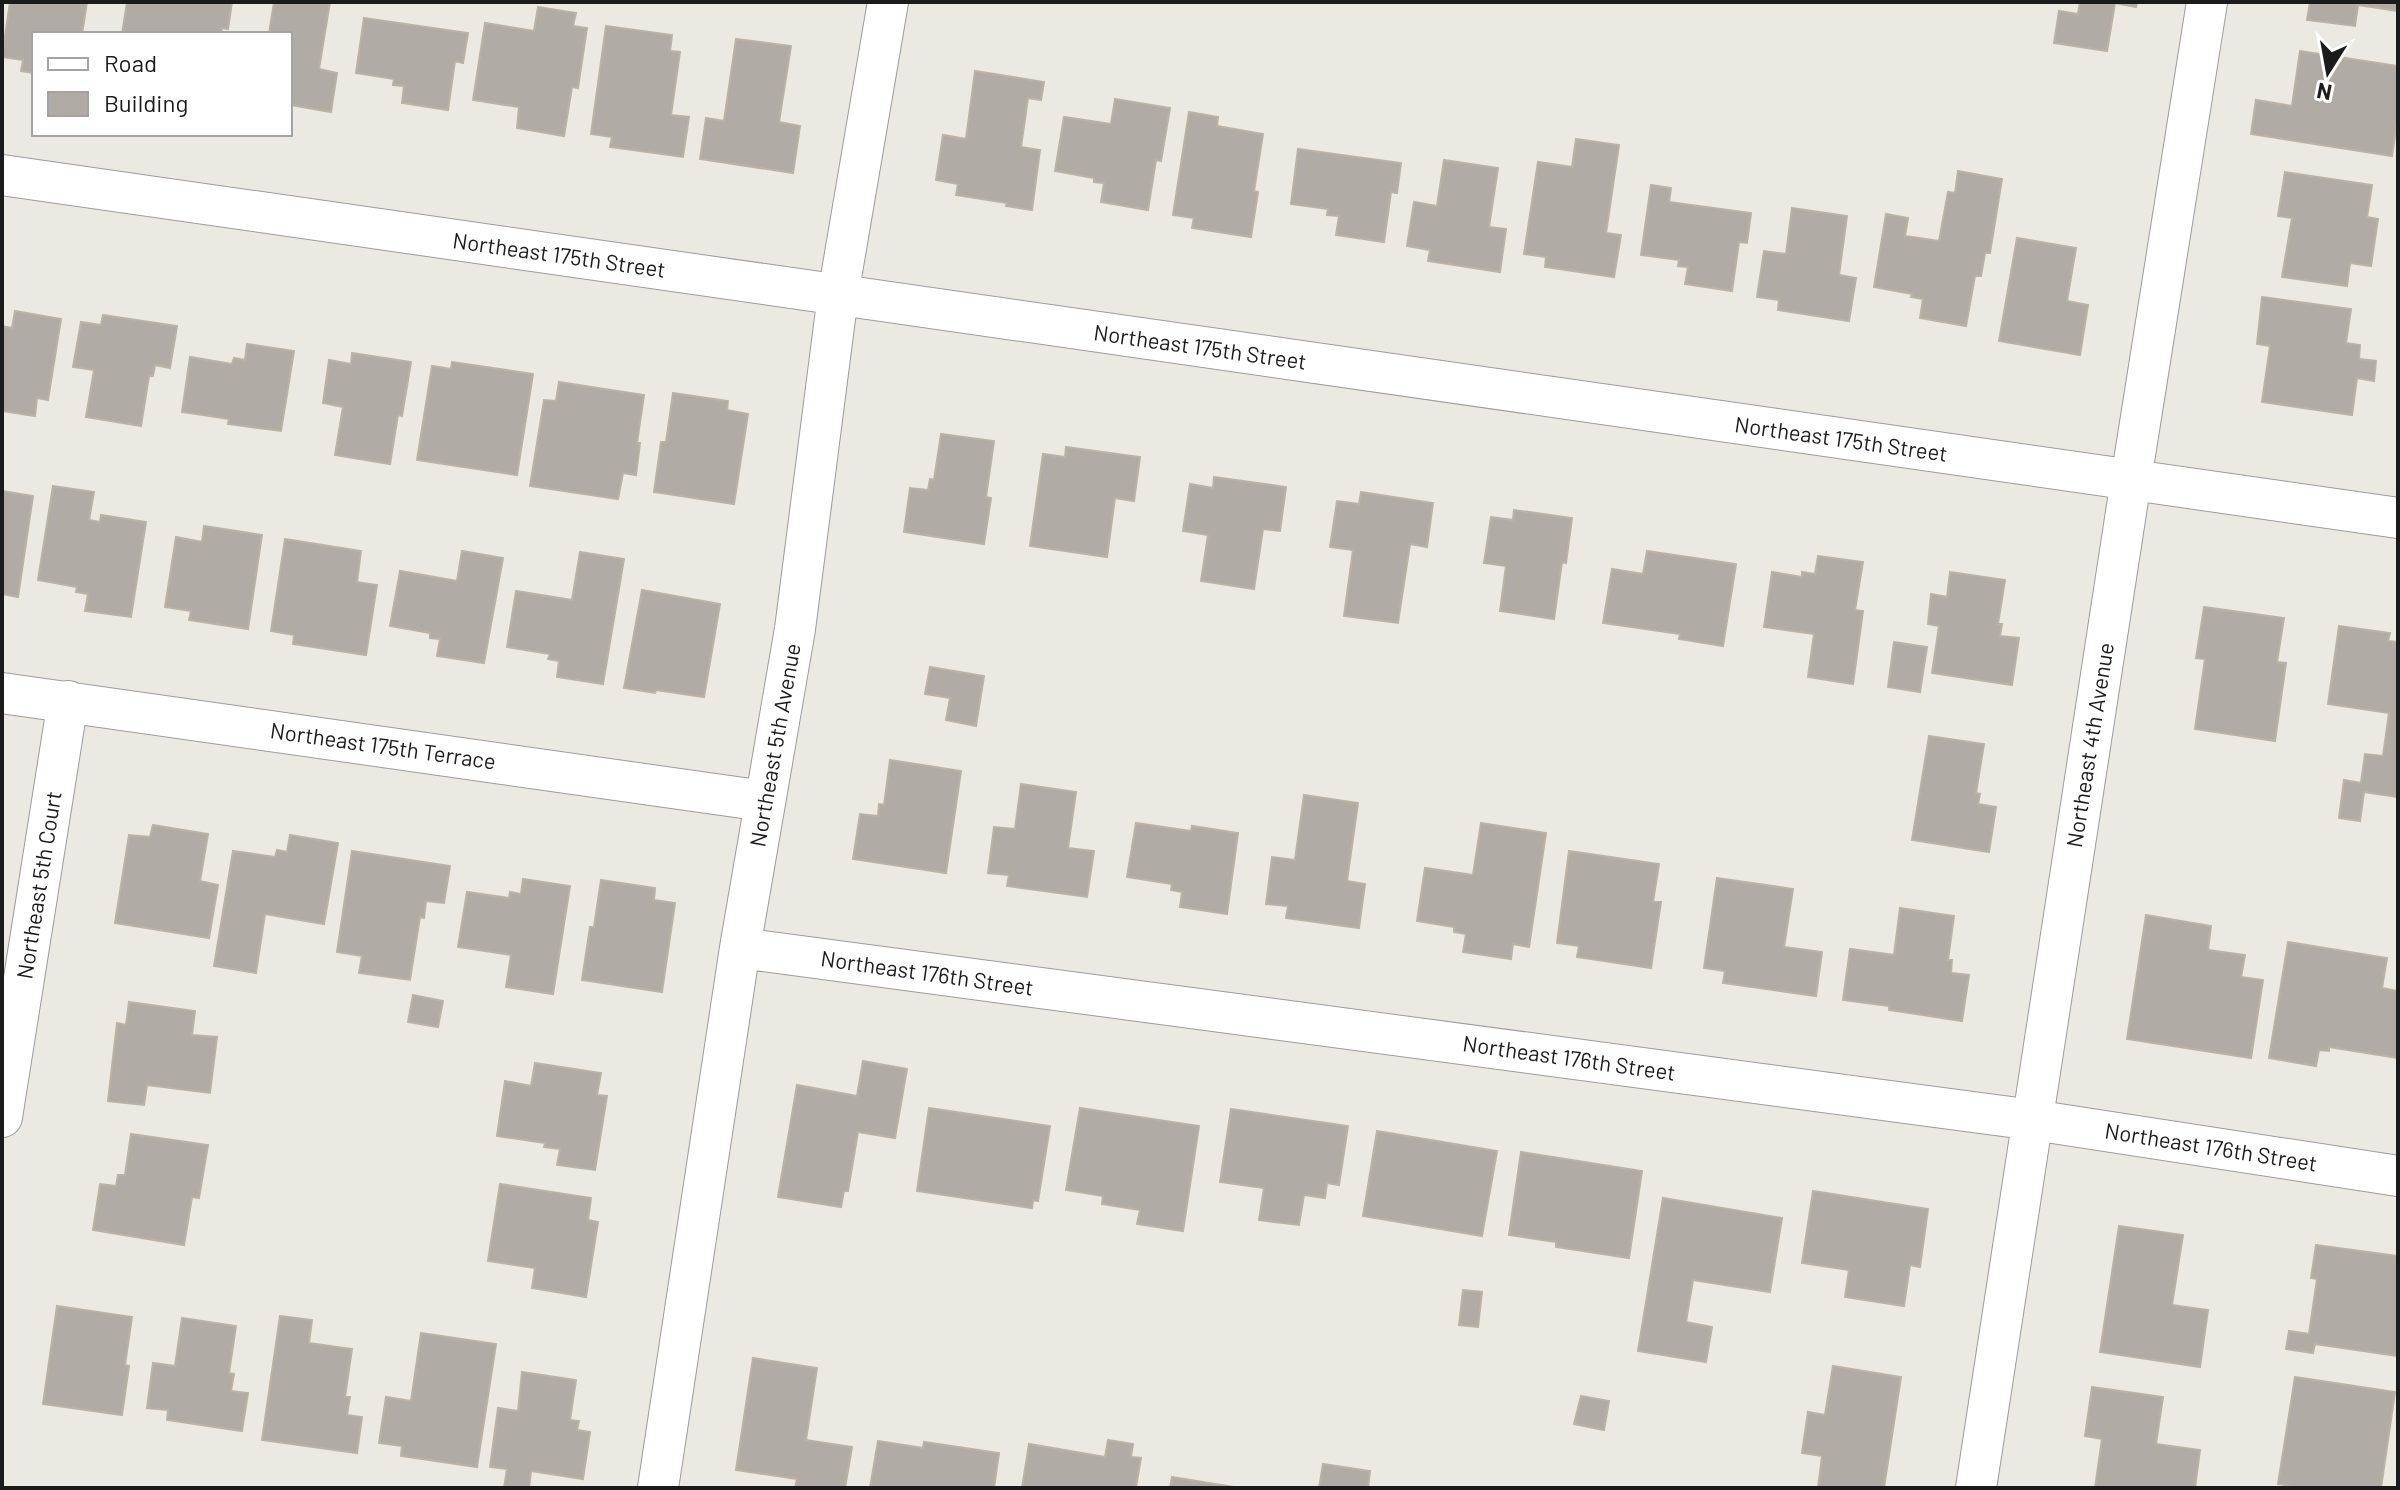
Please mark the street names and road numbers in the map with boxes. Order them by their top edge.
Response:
street label: Northeast 175th Street [451,226,667,282]
street label: Northeast 175th Street [1092,318,1308,374]
street label: Northeast 175th Street [1733,410,1949,466]
street label: Northeast 5th Avenue [743,641,805,849]
street label: Northeast 4th Avenue [2060,641,2118,849]
street label: Northeast 175th Terrace [269,716,498,774]
street label: Northeast 5th Court [10,789,66,981]
street label: Northeast 176th Street [819,944,1035,1000]
street label: Northeast 176th Street [1461,1029,1677,1085]
street label: Northeast 176th Street [2103,1116,2319,1176]

